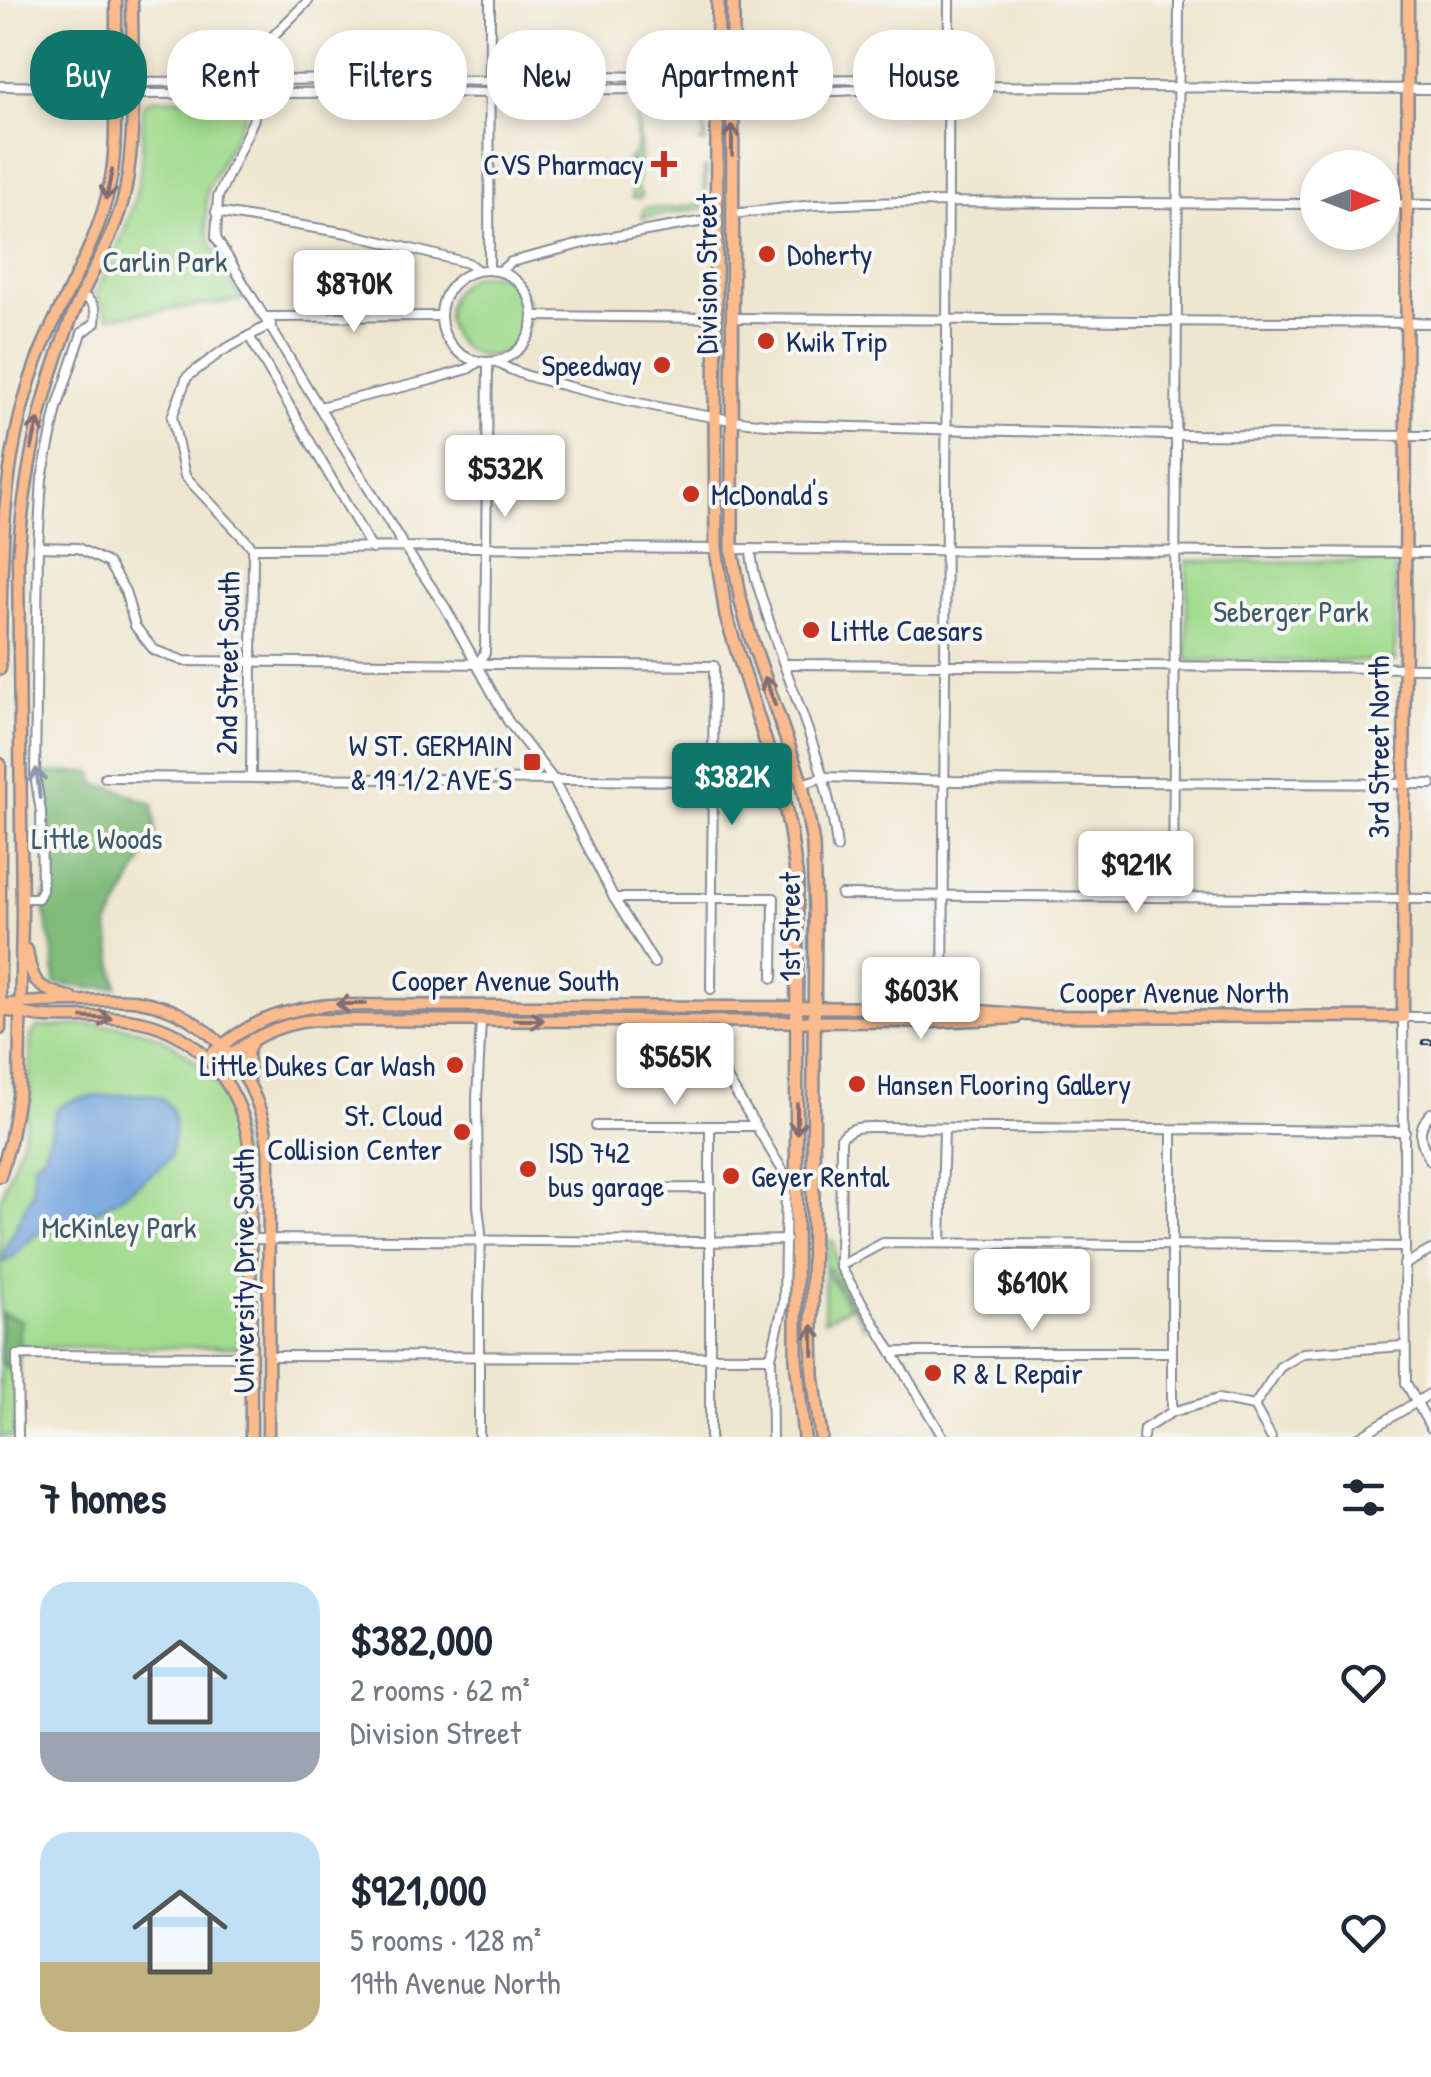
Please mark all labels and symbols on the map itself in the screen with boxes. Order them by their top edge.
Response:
one-way arrow [722,124,742,156]
place label: CVS Pharmacy [483,144,644,184]
north arrow [1300,150,1400,250]
marker: CVS Pharmacy [653,153,675,175]
one-way arrow [99,168,117,200]
street label: Division Street [686,193,726,354]
place label: Doherty [787,234,872,274]
park label: Carlin Park [102,241,228,281]
marker: Doherty [756,243,778,265]
pin: $870K [284,250,424,335]
place label: Kwik Trip [786,321,887,361]
marker: Kwik Trip [755,330,777,352]
place label: Speedway [541,345,642,385]
marker: Speedway [651,354,673,376]
one-way arrow [27,419,45,451]
pin: $532K [435,435,575,520]
place label: McDonald's [711,474,828,514]
marker: McDonald's [680,483,702,505]
street label: 2nd Street South [205,571,249,755]
park label: Seberger Park [1213,591,1369,631]
place label: Little Caesars [831,610,983,650]
marker: Little Caesars [800,619,822,641]
street label: 3rd Street North [1358,656,1398,838]
one-way arrow [760,677,778,708]
place label: W ST. GERMAIN & 19 1/2 AVE S [349,725,512,799]
pin: $382K [662,743,802,828]
marker: W ST. GERMAIN & 19 1/2 AVE S [521,751,543,773]
one-way arrow [28,767,46,800]
park label: Little Woods [31,818,163,858]
pin: $921K [1066,831,1206,916]
street label: 1st Street [769,872,809,982]
pin: $603K [851,957,991,1042]
street label: Cooper Avenue South [391,960,619,1000]
street label: Cooper Avenue North [1059,972,1289,1012]
one-way arrow [335,995,367,1014]
one-way arrow [80,1008,112,1027]
one-way arrow [512,1010,545,1030]
pin: $565K [605,1023,745,1108]
place label: Little Dukes Car Wash [200,1045,435,1085]
marker: Little Dukes Car Wash [444,1054,466,1076]
place label: Hansen Flooring Gallery [877,1064,1131,1104]
marker: Hansen Flooring Gallery [846,1073,868,1095]
place label: St. Cloud Collision Center [267,1095,442,1169]
one-way arrow [788,1102,806,1134]
marker: St. Cloud Collision Center [451,1121,473,1143]
place label: ISD 742 bus garage [548,1132,665,1206]
street label: University Drive South [223,1149,263,1393]
place label: Geyer Rental [751,1156,890,1196]
marker: ISD 742 bus garage [517,1158,539,1180]
marker: Geyer Rental [720,1165,742,1187]
park label: McKinley Park [41,1207,197,1247]
pin: $610K [962,1249,1102,1334]
one-way arrow [803,1325,822,1357]
place label: R & L Repair [953,1353,1083,1393]
marker: R & L Repair [922,1362,944,1384]

